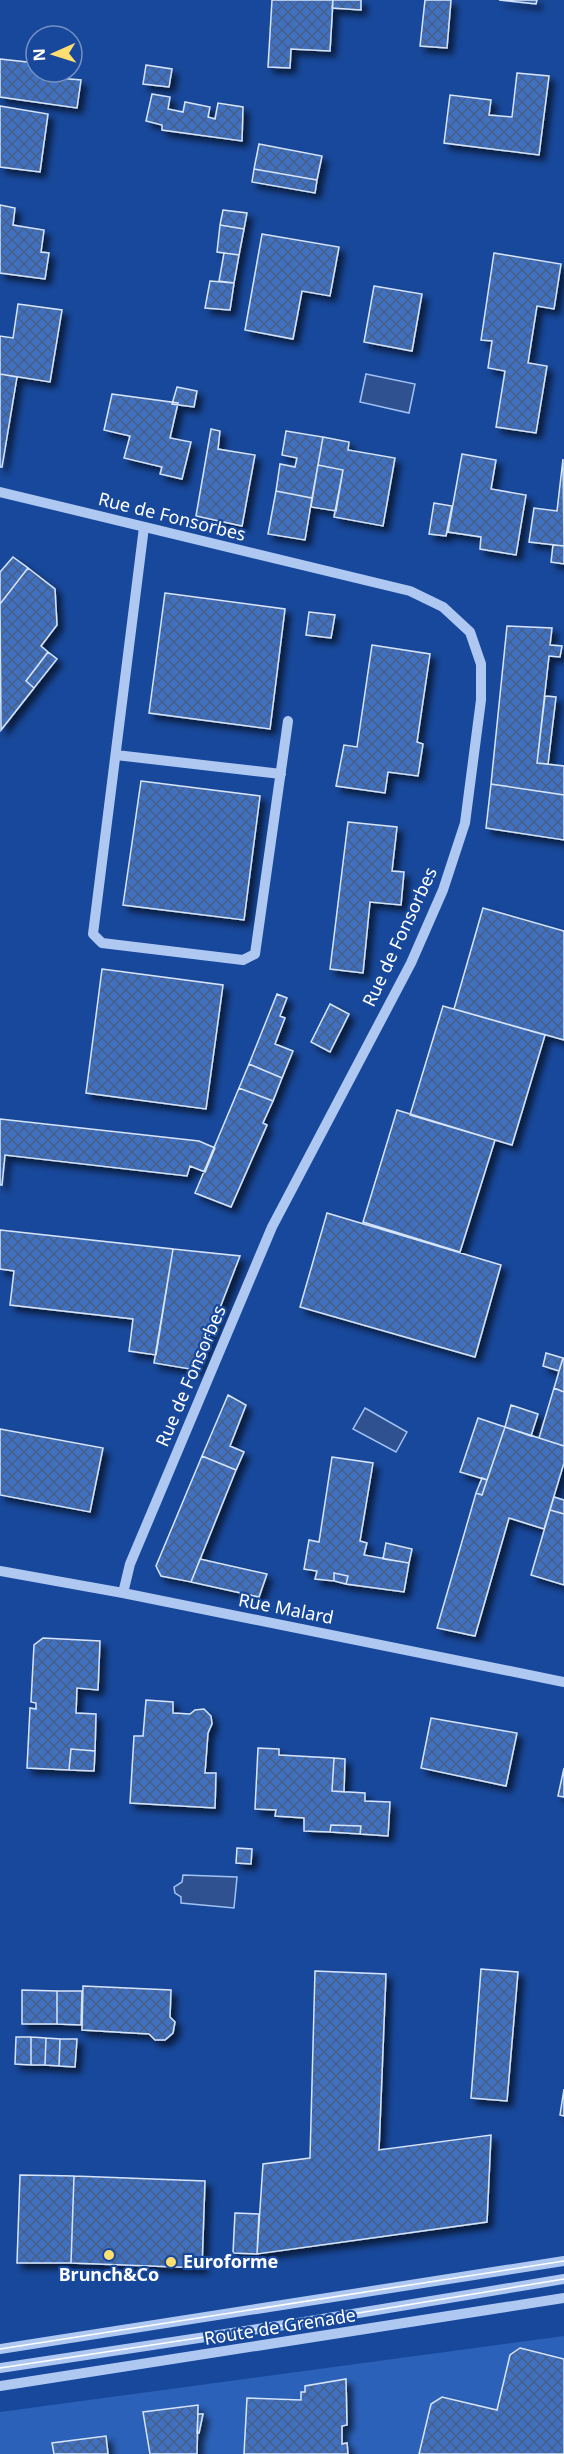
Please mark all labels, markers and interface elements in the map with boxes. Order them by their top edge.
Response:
north arrow [24,24,84,84]
text: N [28,48,50,62]
street label: Rue de Fonsorbes [96,486,249,546]
street label: Rue de Fonsorbes [356,863,442,1010]
street label: Rue de Fonsorbes [149,1301,231,1450]
street label: Rue Malard [237,1587,336,1629]
marker: Brunch&Co [102,2248,116,2262]
place label: Euroforme [183,2249,278,2273]
marker: Euroforme [164,2255,178,2269]
place label: Brunch&Co [59,2262,159,2286]
street label: Route de Grenade [202,2302,357,2350]

